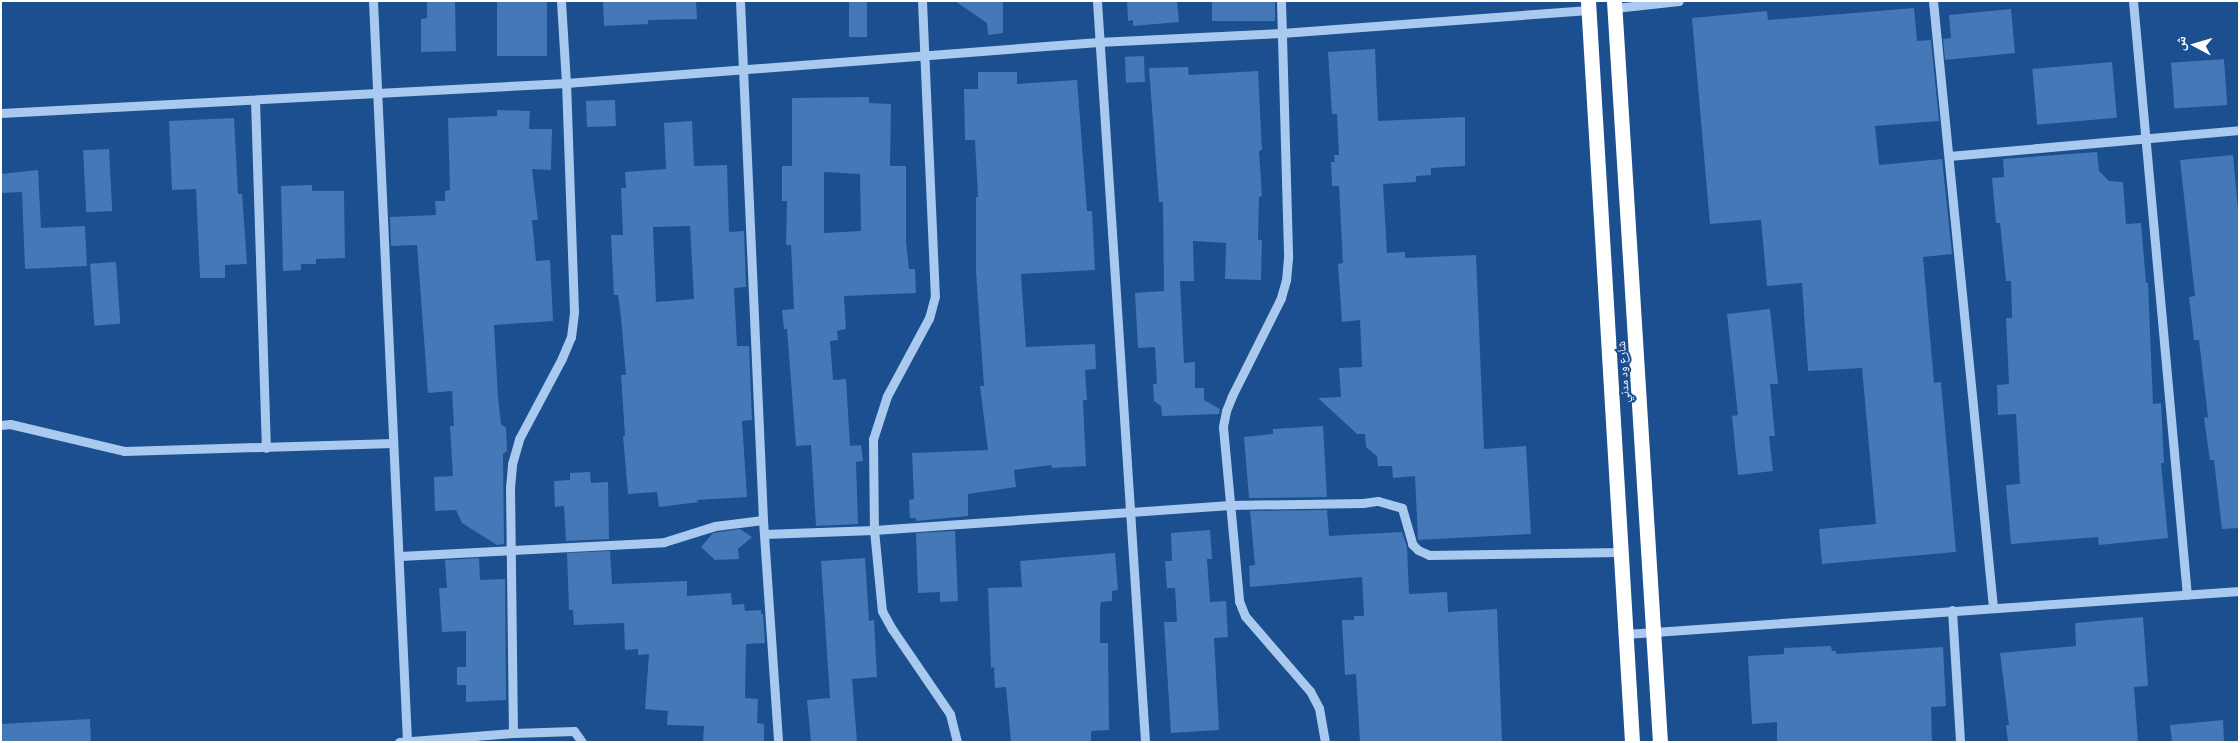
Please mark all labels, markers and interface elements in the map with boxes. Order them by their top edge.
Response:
north arrow [2170,20,2220,70]
text: ش [2171,35,2189,52]
street label: شارع ود مدني [1614,341,1632,403]

